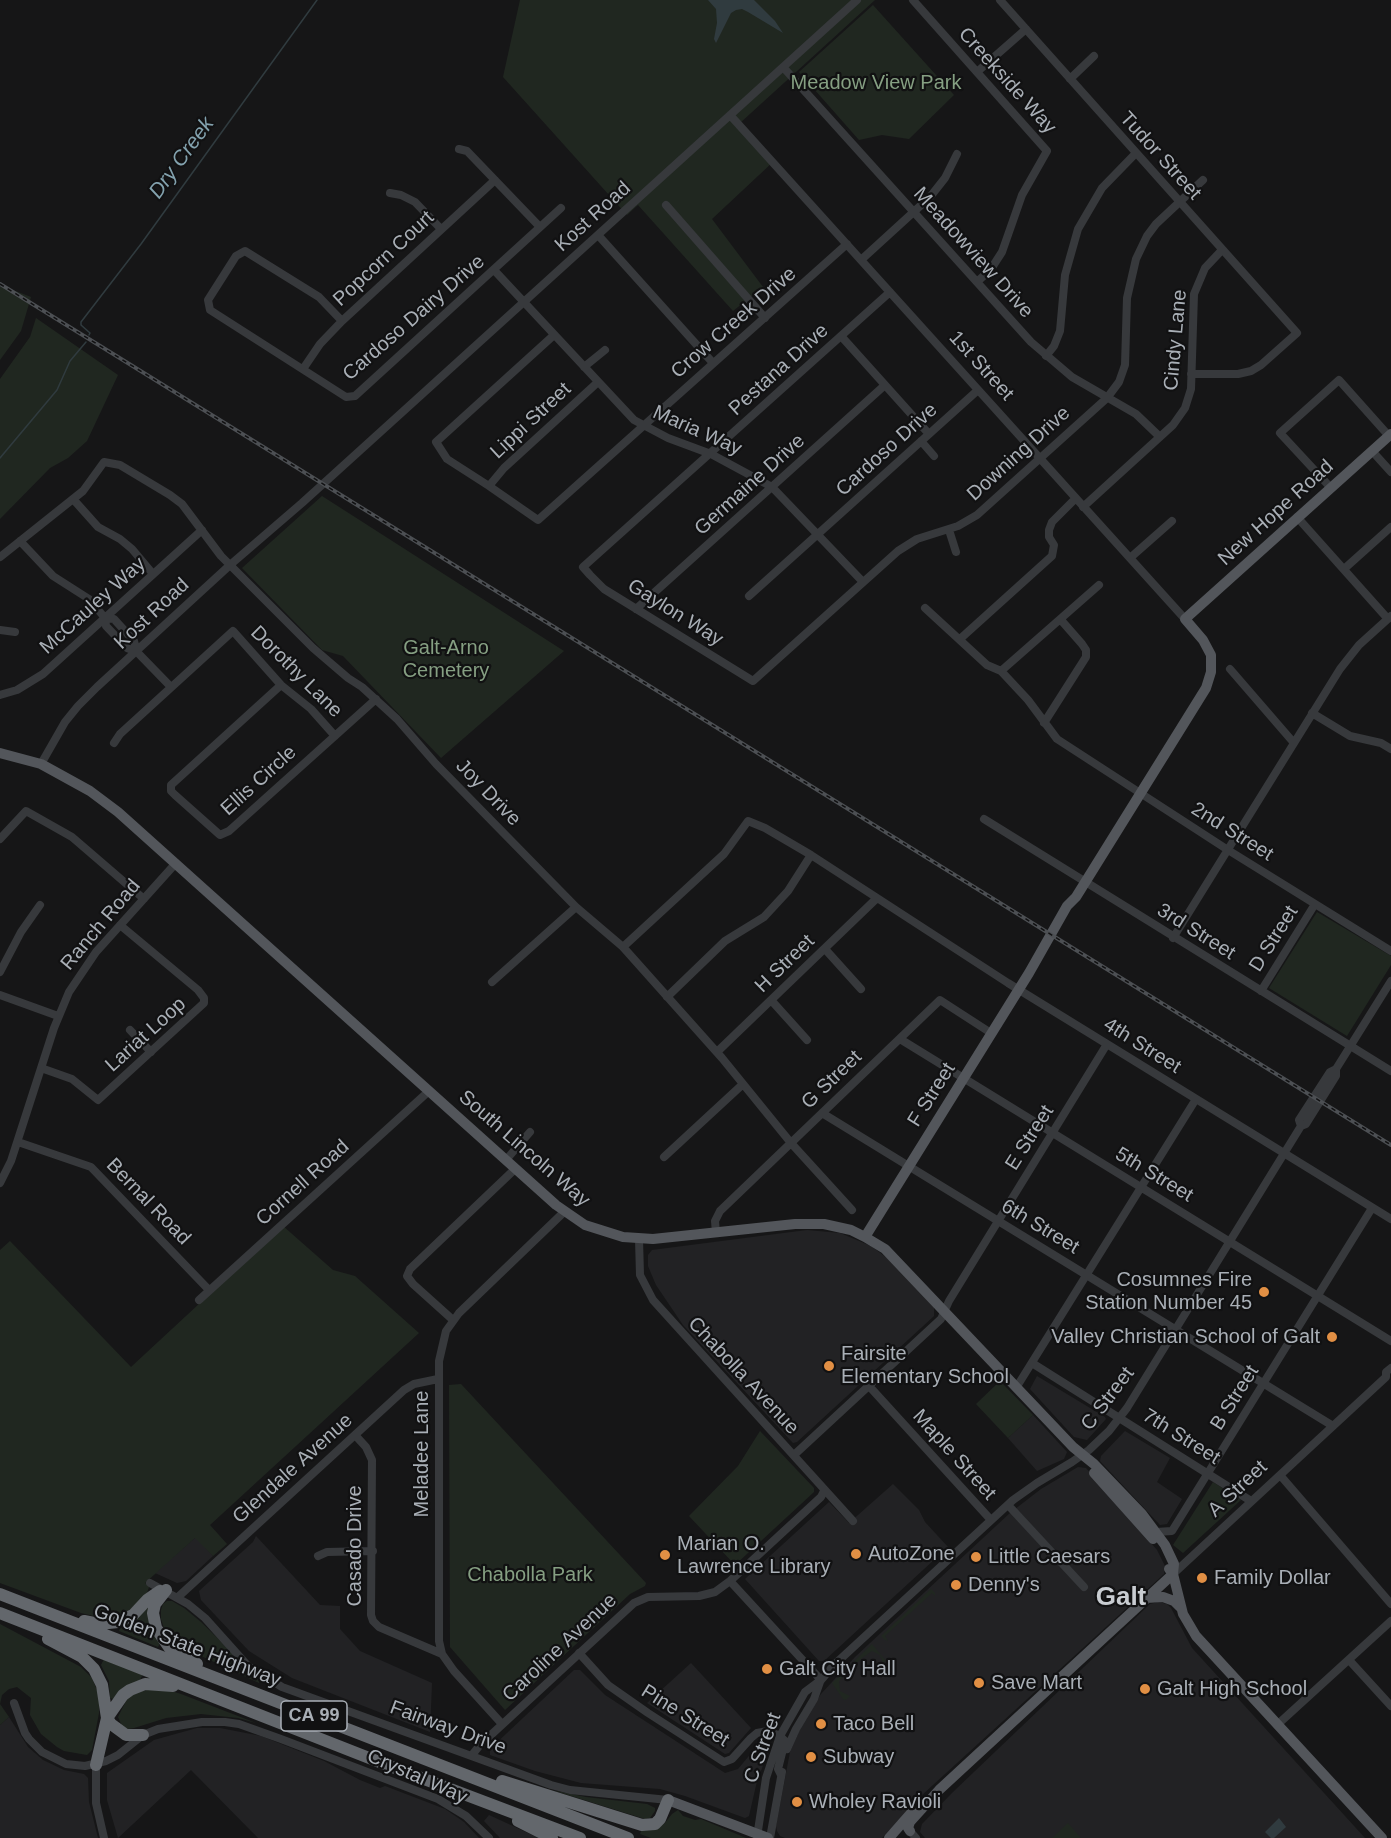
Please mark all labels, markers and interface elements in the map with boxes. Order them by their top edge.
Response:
street label: Creekside Way [953,23,1061,139]
park label: Meadow View Park [791,71,961,95]
street label: Tudor Street [1114,107,1206,205]
water label: Dry Creek [144,112,220,204]
street label: Kost Road [550,177,636,257]
street label: Meadowview Drive [908,183,1038,323]
street label: Popcorn Court [329,206,439,312]
street label: Cardoso Dairy Drive [338,250,490,386]
street label: Crow Creek Drive [667,262,801,384]
street label: Cindy Lane [1160,289,1192,391]
street label: Pestana Drive [724,319,834,421]
street label: 1st Street [943,326,1019,406]
street label: Lippi Street [486,378,576,464]
street label: Cardoso Drive [831,398,943,502]
street label: Maria Way [649,401,745,461]
street label: Downing Drive [963,402,1075,506]
street label: Germaine Drive [690,429,810,541]
street label: New Hope Road [1213,455,1339,571]
street label: McCauley Way [35,552,151,660]
street label: Kost Road [110,573,194,655]
street label: Gaylon Way [623,574,727,652]
street label: Dorothy Lane [245,621,347,723]
park label: Galt-Arno Cemetery [403,636,489,683]
street label: Ellis Circle [216,741,302,821]
street label: Joy Drive [450,755,526,831]
street label: 2nd Street [1187,797,1277,867]
street label: Ranch Road [56,875,146,975]
street label: 3rd Street [1152,899,1240,965]
street label: D Street [1244,902,1304,976]
street label: H Street [750,930,820,998]
street label: Lariat Loop [101,993,191,1077]
street label: 4th Street [1099,1013,1185,1079]
street label: G Street [797,1046,867,1114]
street label: F Street [903,1058,961,1132]
street label: South Lincoln Way [453,1085,595,1213]
street label: E Street [1001,1101,1059,1175]
street label: Cornell Road [252,1135,354,1231]
street label: 5th Street [1111,1142,1197,1208]
street label: Bernal Road [101,1154,195,1250]
street label: 6th Street [997,1194,1083,1260]
place label: Cosumnes Fire Station Number 45 [1085,1268,1252,1315]
marker: Cosumnes Fire Station Number 45 [1257,1285,1271,1299]
street label: Chabolla Avenue [682,1312,804,1440]
place label: Valley Christian School of Galt [1051,1325,1320,1349]
marker: Valley Christian School of Galt [1325,1330,1339,1344]
place label: Fairsite Elementary School [841,1342,1009,1389]
marker: Fairsite Elementary School [822,1359,836,1373]
street label: B Street [1206,1361,1264,1435]
street label: C Street [1076,1362,1140,1436]
street label: Meladee Lane [410,1391,434,1517]
street label: 7th Street [1138,1404,1224,1470]
street label: Maple Street [907,1405,1001,1505]
street label: Glendale Avenue [228,1409,358,1529]
street label: A Street [1203,1456,1273,1522]
street label: Casado Drive [343,1485,367,1607]
place label: Marian O. Lawrence Library [677,1532,830,1579]
place label: AutoZone [868,1542,955,1566]
place label: Little Caesars [988,1545,1110,1569]
marker: AutoZone [849,1547,863,1561]
marker: Marian O. Lawrence Library [658,1548,672,1562]
marker: Little Caesars [969,1550,983,1564]
park label: Chabolla Park [467,1563,593,1587]
place label: Family Dollar [1214,1566,1331,1590]
marker: Family Dollar [1195,1571,1209,1585]
place label: Denny's [968,1573,1040,1597]
marker: Denny's [949,1578,963,1592]
district label: Galt [1096,1582,1146,1614]
street label: Caroline Avenue [498,1589,622,1707]
street label: Golden State Highway [90,1599,284,1693]
place label: Galt City Hall [779,1657,896,1681]
marker: Galt City Hall [760,1662,774,1676]
place label: Save Mart [991,1671,1082,1695]
marker: Save Mart [972,1676,986,1690]
place label: Galt High School [1157,1677,1307,1701]
street label: Pine Street [637,1680,733,1752]
marker: Galt High School [1138,1682,1152,1696]
street label: Fairway Drive [386,1696,510,1760]
road number: CA 99 [281,1701,347,1731]
street label: C Street [739,1709,787,1787]
place label: Taco Bell [833,1712,914,1736]
marker: Taco Bell [814,1717,828,1731]
street label: Crystal Way [363,1744,471,1810]
place label: Subway [823,1745,894,1769]
marker: Subway [804,1750,818,1764]
place label: Wholey Ravioli [809,1790,941,1814]
marker: Wholey Ravioli [790,1795,804,1809]

